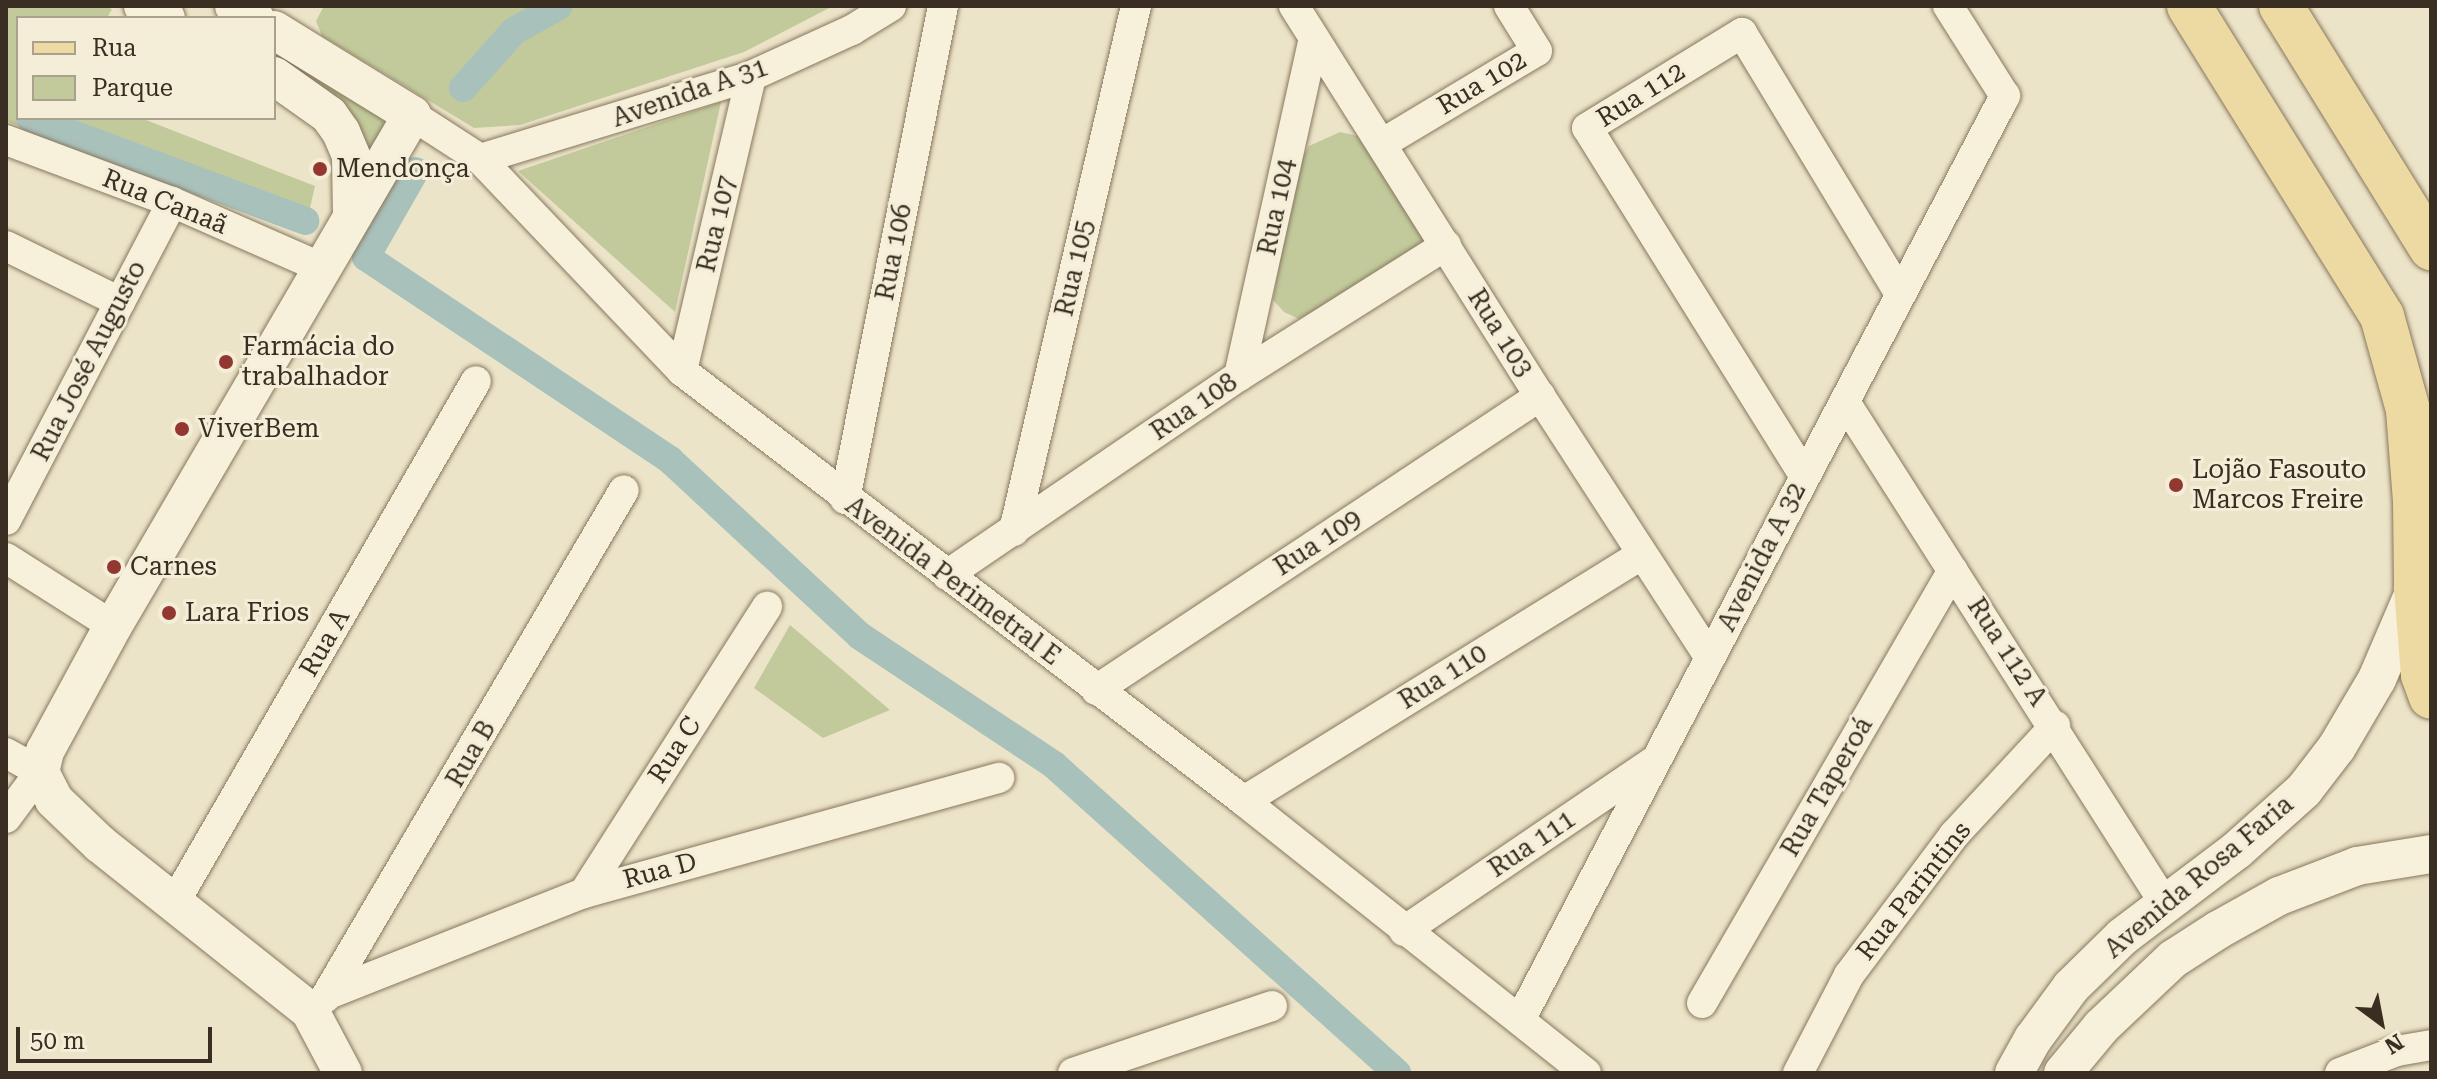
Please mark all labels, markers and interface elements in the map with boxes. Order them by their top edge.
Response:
legend [16,16,276,120]
text: Rua [92,34,136,62]
street label: Rua 102 [1432,44,1532,122]
street label: Avenida A 31 [608,52,772,134]
street label: Rua 112 [1591,56,1691,134]
text: Parque [92,74,173,102]
place label: Mendonça [336,153,470,185]
street label: Rua 104 [1252,156,1302,258]
marker: Mendonça [311,160,329,178]
street label: Rua Canaã [98,163,232,241]
street label: Rua 107 [691,173,743,275]
street label: Rua 106 [869,201,919,303]
street label: Rua 105 [1049,217,1101,319]
street label: Rua José Augusto [25,256,153,466]
street label: Rua 103 [1461,283,1539,383]
place label: Farmácia do trabalhador [242,331,395,392]
marker: Farmácia do trabalhador [217,353,235,371]
street label: Rua 108 [1145,367,1243,447]
place label: ViverBem [198,413,319,445]
marker: ViverBem [173,420,191,438]
place label: Lojão Fasouto Marcos Freire [2192,454,2366,516]
marker: Lojão Fasouto Marcos Freire [2167,476,2185,494]
street label: Avenida A 32 [1711,478,1813,636]
street label: Avenida Perimetral E [839,490,1067,672]
street label: Rua 109 [1268,503,1368,583]
place label: Carnes [130,551,217,583]
marker: Carnes [105,558,123,576]
street label: Rua 112 A [1960,592,2054,712]
place label: Lara Frios [185,597,309,629]
marker: Lara Frios [160,604,178,622]
street label: Rua A [293,604,357,682]
street label: Rua 110 [1393,638,1493,716]
street label: Rua C [642,711,708,789]
street label: Rua Taperoá [1775,712,1879,862]
street label: Rua B [440,715,502,793]
street label: Avenida Rosa Faria [2098,789,2300,965]
street label: Rua 111 [1483,804,1581,884]
street label: Rua Parintins [1850,815,1978,967]
street label: Rua D [620,846,700,896]
north arrow [2341,983,2421,1063]
scale bar [20,1011,216,1061]
text: 50 m [30,1027,85,1055]
text: N [2380,1029,2408,1059]

